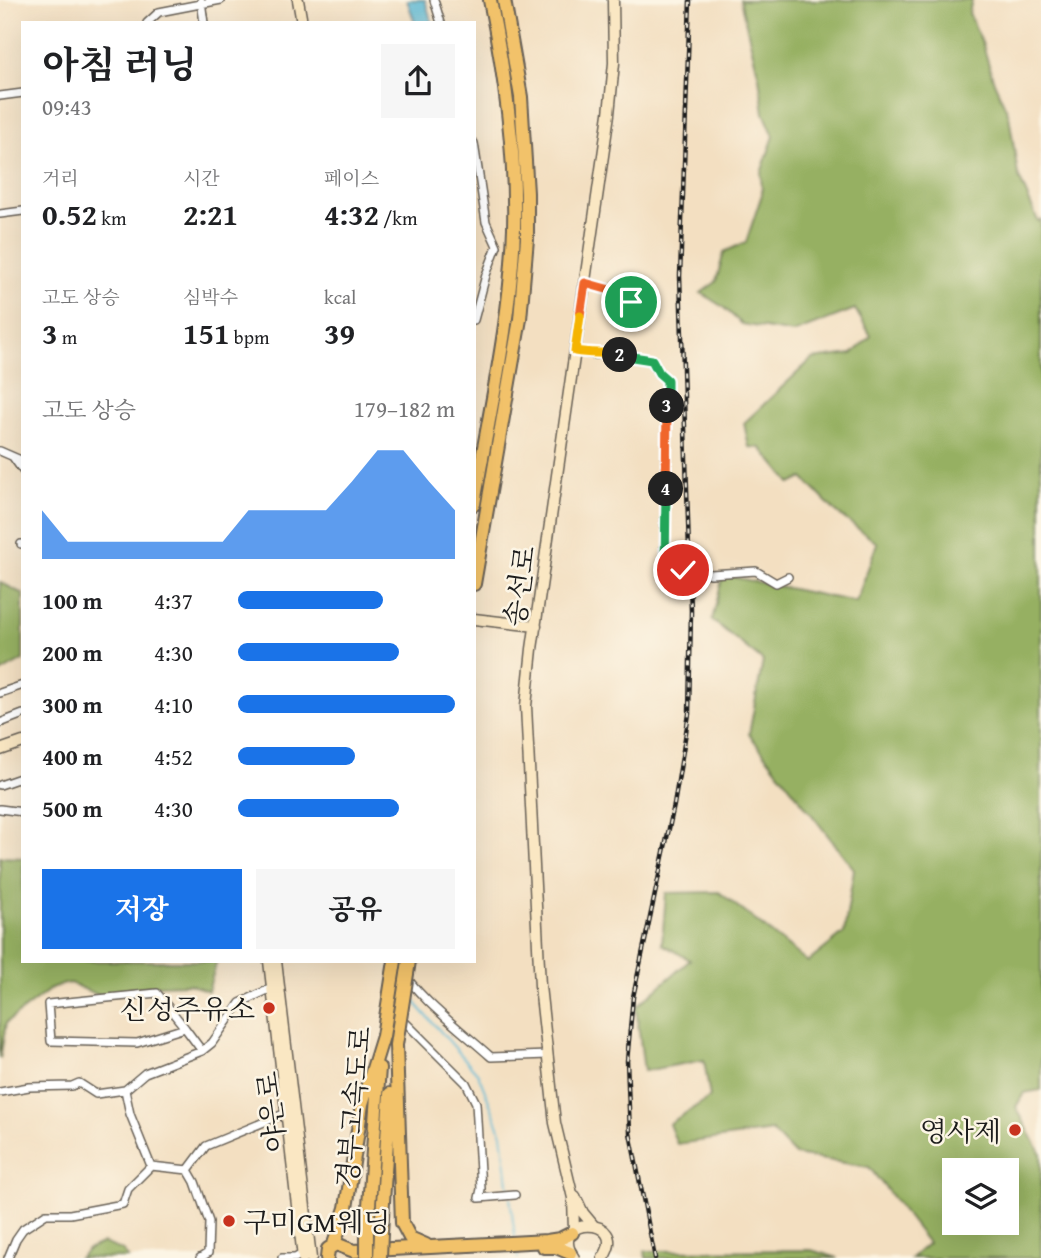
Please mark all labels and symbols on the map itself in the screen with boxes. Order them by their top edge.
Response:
pin [601,272,661,332]
pin: 2 [602,338,638,372]
pin: 3 [650,388,684,424]
pin: 4 [648,472,684,506]
pin [653,540,713,600]
street label: 송선로 [493,543,545,629]
place label: 신성주유소 [120,988,255,1029]
marker: 신성주유소 [261,1000,277,1016]
street label: 경부고속도로 [326,1024,380,1190]
street label: 야은로 [246,1069,296,1155]
place label: 영사제 [920,1110,1001,1151]
marker: 영사제 [1007,1122,1023,1138]
place label: 구미GM웨딩 [243,1201,391,1242]
marker: 구미GM웨딩 [221,1213,237,1229]

